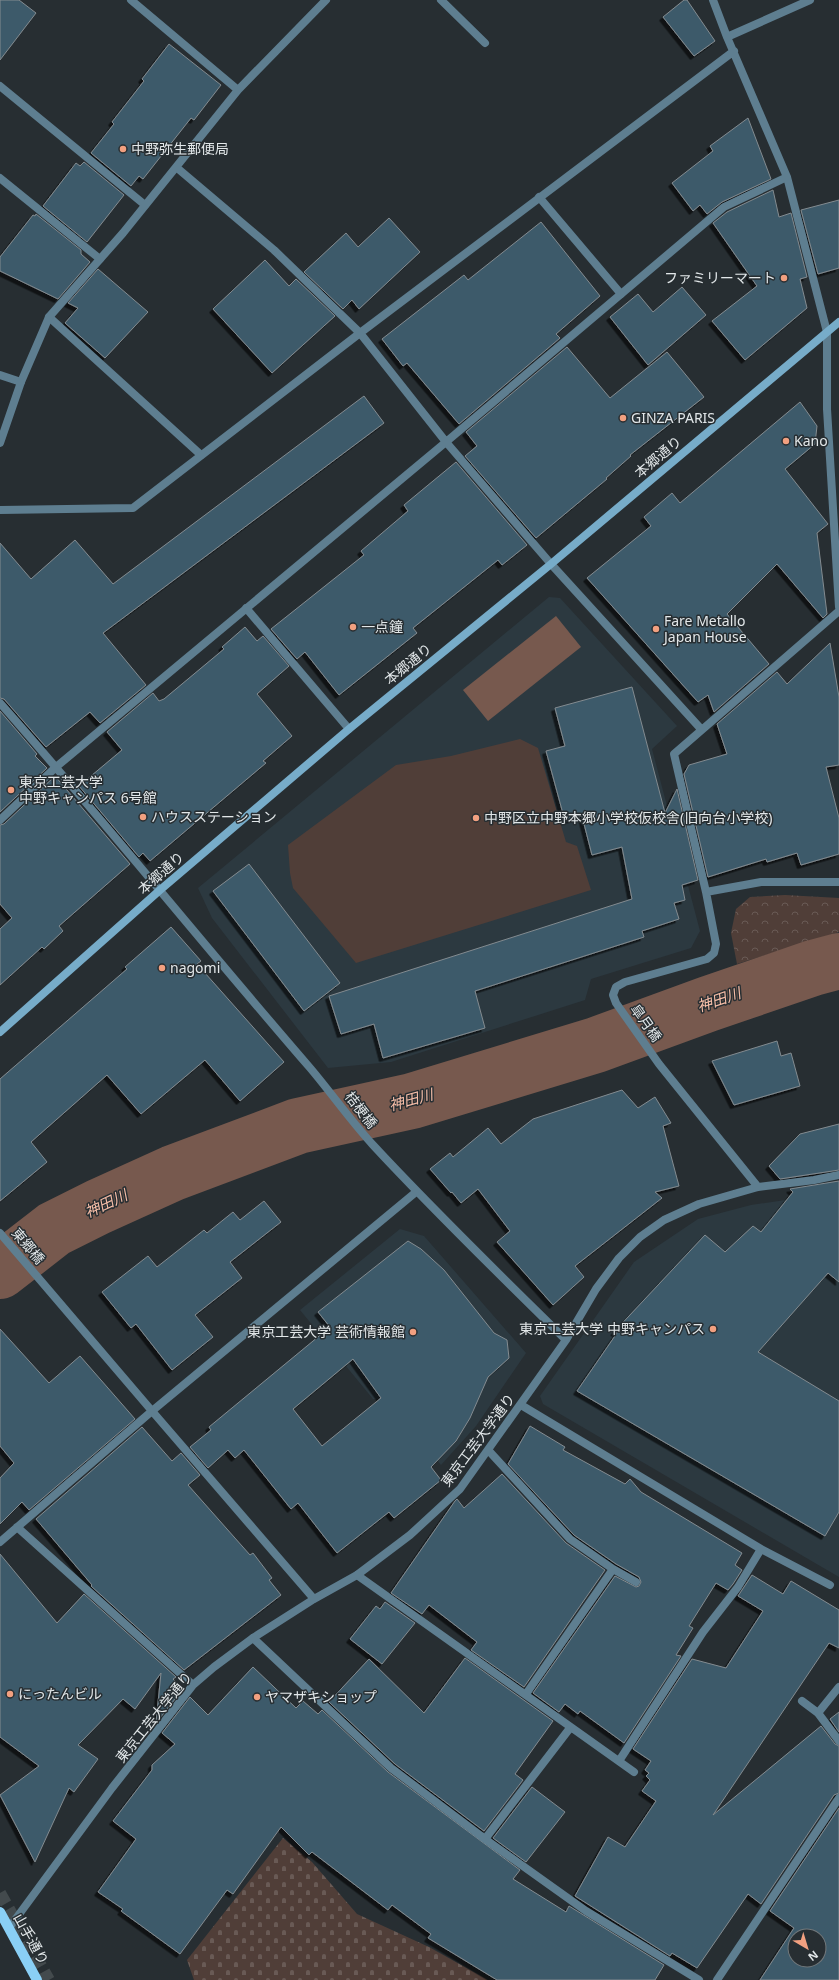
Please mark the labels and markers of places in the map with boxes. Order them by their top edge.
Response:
place label: 中野弥生郵便局 [131,139,229,158]
marker: 中野弥生郵便局 [118,144,128,154]
place label: ファミリーマート [664,268,776,287]
marker: ファミリーマート [779,273,789,283]
place label: GINZA PARIS [631,408,715,427]
marker: GINZA PARIS [618,413,628,423]
place label: Kano [794,431,828,450]
marker: Kano [781,436,791,446]
place label: Fare Metallo Japan House [662,611,747,646]
place label: 一点鐘 [361,617,403,636]
marker: 一点鐘 [348,622,358,632]
marker: Fare Metallo Japan House [651,624,661,634]
place label: 東京工芸大学 中野キャンパス 6号館 [19,772,157,807]
marker: 東京工芸大学 中野キャンパス 6号館 [6,785,16,795]
place label: ハウスステーション [151,807,277,826]
place label: 中野区立中野本郷小学校仮校舎(旧向台小学校) [484,808,772,827]
marker: ハウスステーション [138,812,148,822]
marker: 中野区立中野本郷小学校仮校舎(旧向台小学校) [471,813,481,823]
place label: nagomi [170,958,220,977]
marker: nagomi [157,963,167,973]
place label: 東京工芸大学 中野キャンパス [519,1319,705,1338]
place label: 東京工芸大学 芸術情報館 [247,1322,405,1341]
marker: 東京工芸大学 中野キャンパス [708,1324,718,1334]
marker: 東京工芸大学 芸術情報館 [408,1327,418,1337]
place label: にったんビル [18,1684,102,1703]
place label: ヤマザキショップ [265,1687,377,1706]
marker: にったんビル [5,1689,15,1699]
marker: ヤマザキショップ [252,1692,262,1702]

